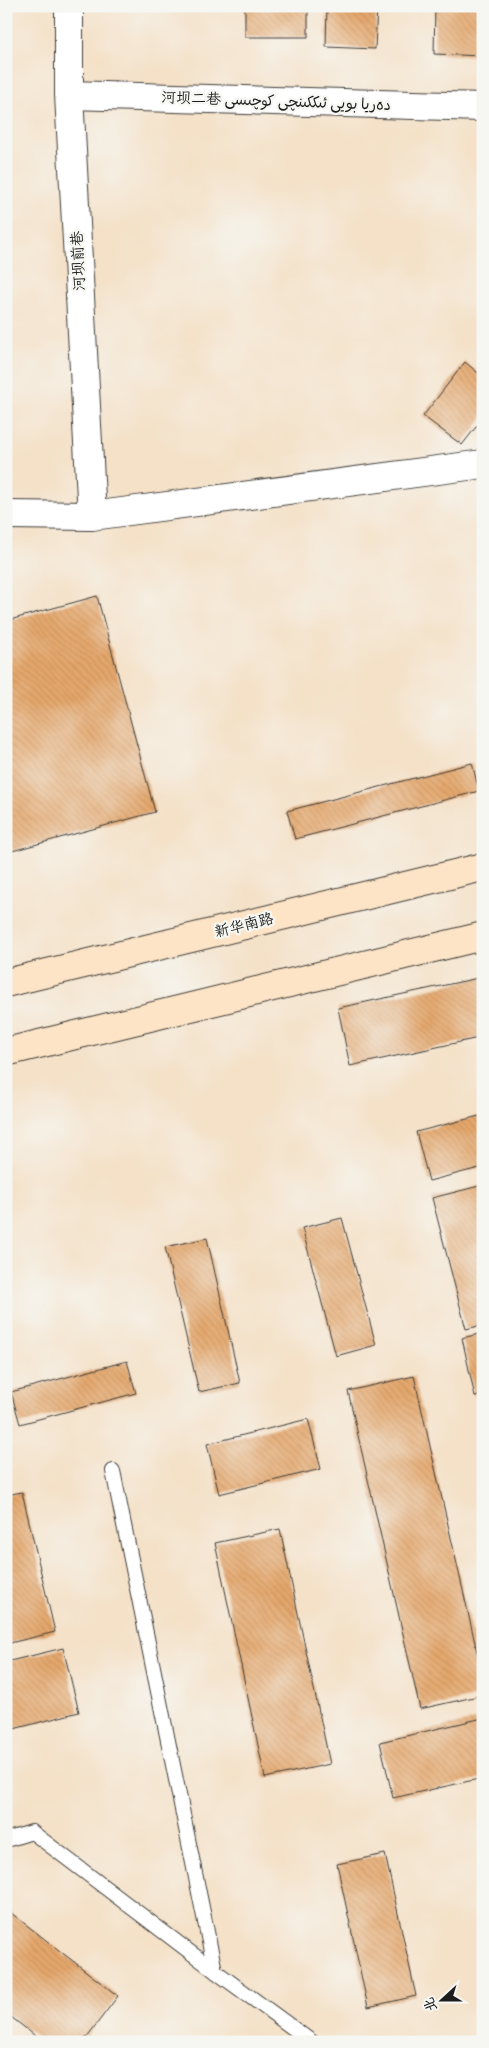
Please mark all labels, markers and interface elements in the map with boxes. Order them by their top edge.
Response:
street label: 河坝二巷 دەريا بويى ئىككىنچى كوچىسى [161,87,391,115]
street label: 河坝前巷 [66,231,89,291]
street label: 新华南路 [212,908,275,941]
north arrow [416,1976,466,2026]
text: 北 [419,1995,441,2014]

